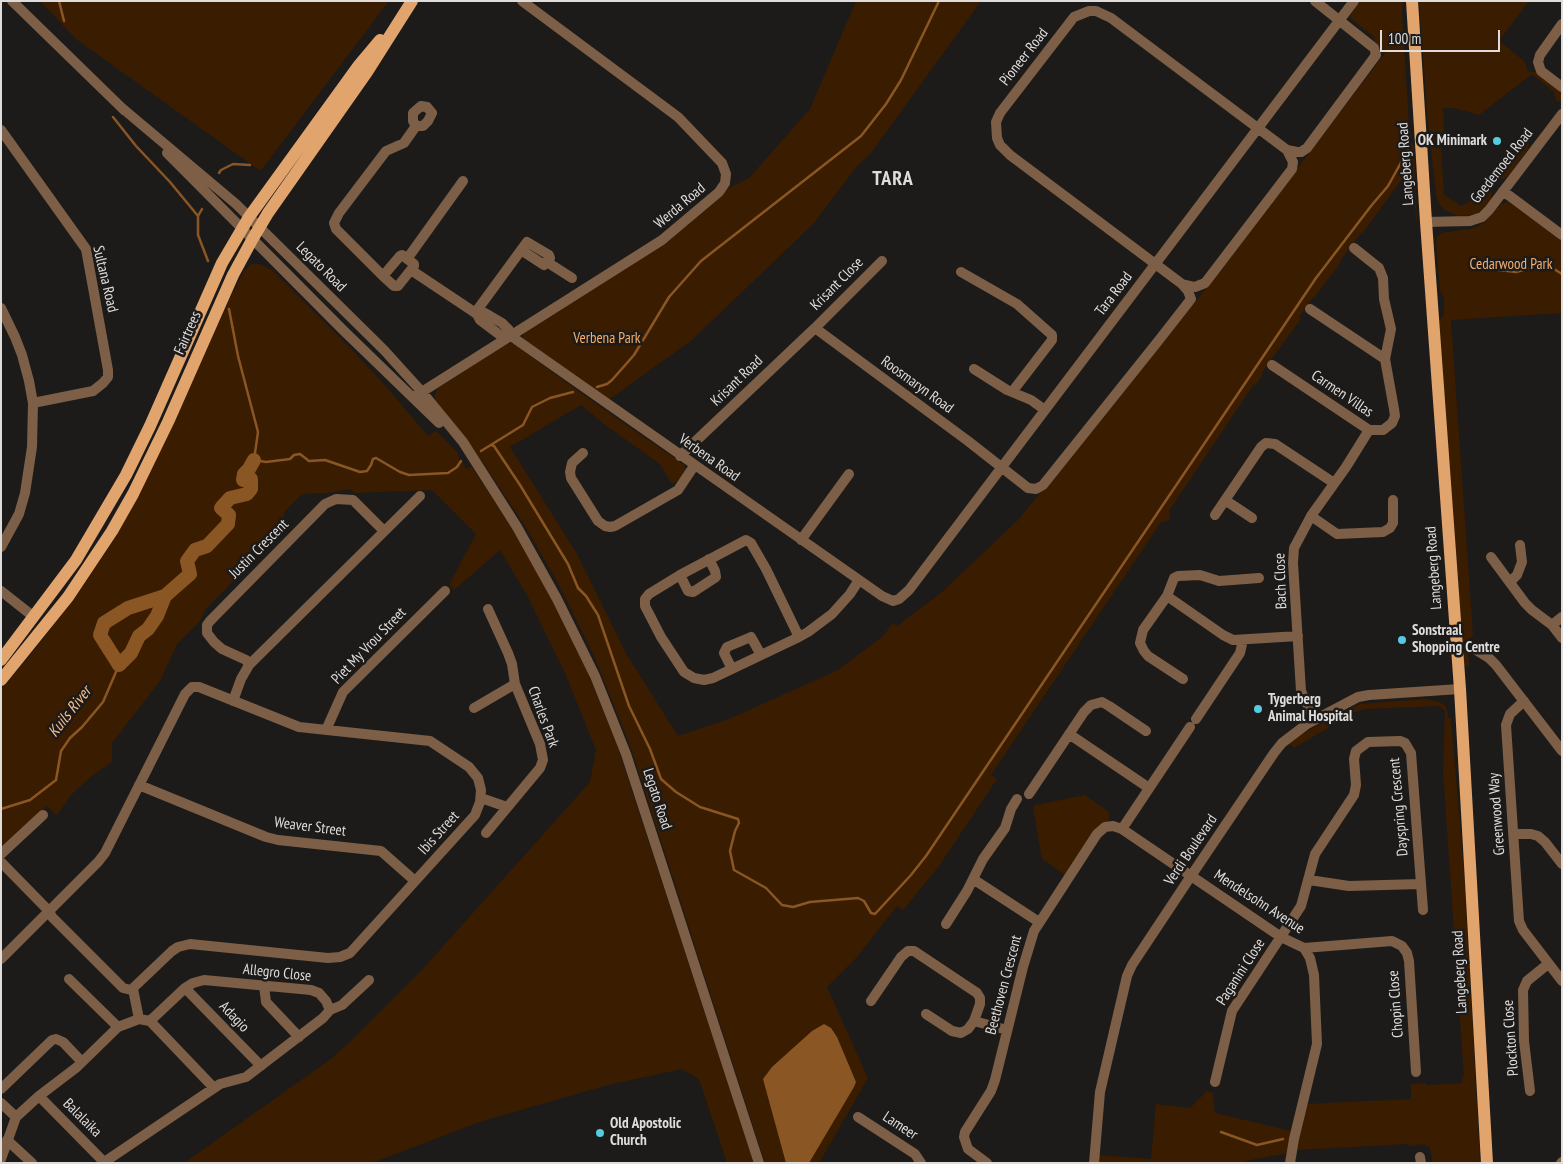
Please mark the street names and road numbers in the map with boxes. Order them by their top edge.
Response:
street label: Pioneer Road [996,25,1052,89]
street label: Langeberg Road [1394,122,1418,206]
street label: Goedemoed Road [1467,125,1537,207]
street label: Werda Road [651,179,709,233]
street label: Legato Road [292,238,350,296]
street label: Sultana Road [89,244,121,314]
street label: Krisant Close [807,254,867,314]
street label: Tara Road [1092,268,1136,320]
street label: Fairtrees [171,309,205,357]
street label: Krisant Road [707,352,767,410]
street label: Roosmaryn Road [877,353,957,417]
street label: Carmen Villas [1308,367,1376,421]
street label: Verbena Road [675,430,743,486]
street label: Justin Crescent [226,516,292,582]
street label: Langeberg Road [1422,526,1446,610]
street label: Bach Close [1271,553,1291,609]
street label: Piet My Vrou Street [328,604,410,688]
street label: Charles Park [524,684,562,750]
street label: Dayspring Crescent [1386,757,1412,857]
street label: Legato Road [639,766,675,832]
street label: Greenwood Way [1485,772,1509,856]
street label: Ibis Street [415,807,463,859]
street label: Verdi Boulevard [1161,811,1221,889]
street label: Weaver Street [273,814,347,840]
street label: Mendelsohn Avenue [1210,866,1308,938]
street label: Langeberg Road [1449,930,1471,1014]
street label: Beethoven Crescent [982,933,1026,1037]
street label: Paganini Close [1213,935,1269,1009]
street label: Allegro Close [242,960,312,986]
street label: Chopin Close [1385,970,1407,1038]
street label: Adagio [215,998,253,1036]
street label: Plockton Close [1499,999,1523,1077]
street label: Balalaika [59,1095,105,1141]
street label: Lameer [879,1108,921,1144]

